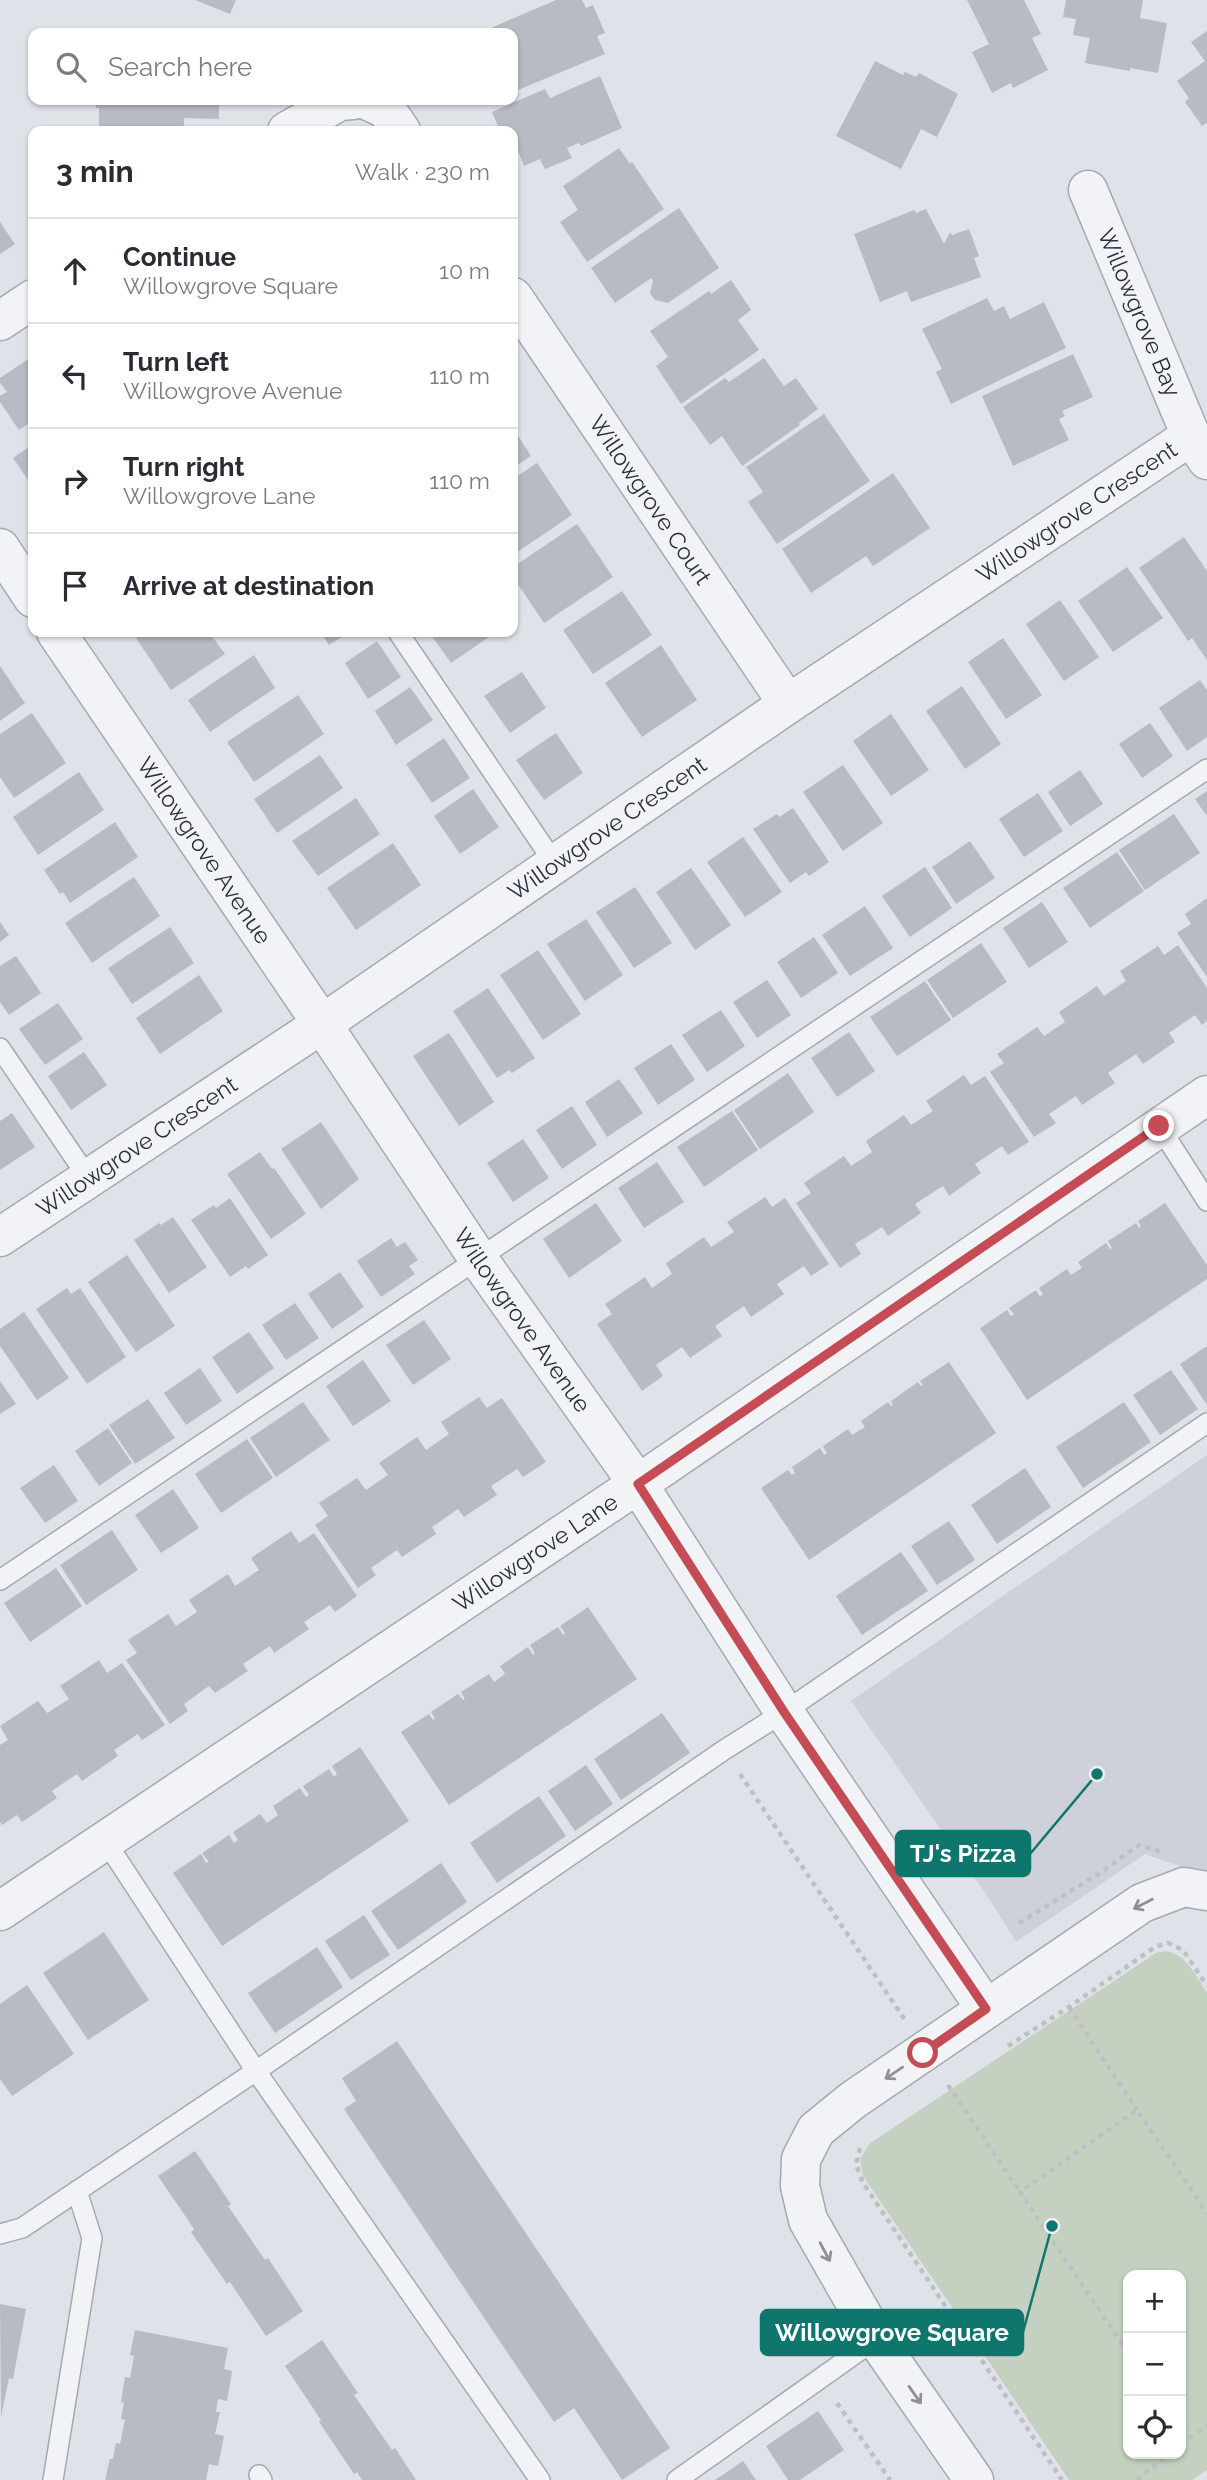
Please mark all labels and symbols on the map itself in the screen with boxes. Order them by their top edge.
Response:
street label: Willowgrove Bay [1093,224,1187,401]
street label: Willowgrove Court [584,410,718,590]
street label: Willowgrove Crescent [971,435,1182,588]
street label: Willowgrove Crescent [502,750,712,905]
street label: Willowgrove Avenue [132,752,277,949]
street label: Willowgrove Crescent [31,1070,242,1222]
route end [1143,1110,1174,1141]
street label: Willowgrove Avenue [448,1222,597,1417]
street label: Willowgrove Lane [447,1488,622,1617]
callout: TJ's Pizza [896,1831,1030,1876]
text: TJ's Pizza [910,1839,1016,1868]
one-way arrow [1133,1898,1153,1912]
route start [907,2037,938,2068]
one-way arrow [884,2066,904,2080]
one-way arrow [819,2241,832,2262]
callout: Willowgrove Square [761,2310,1023,2355]
text: Willowgrove Square [775,2318,1009,2347]
one-way arrow [908,2385,922,2404]

